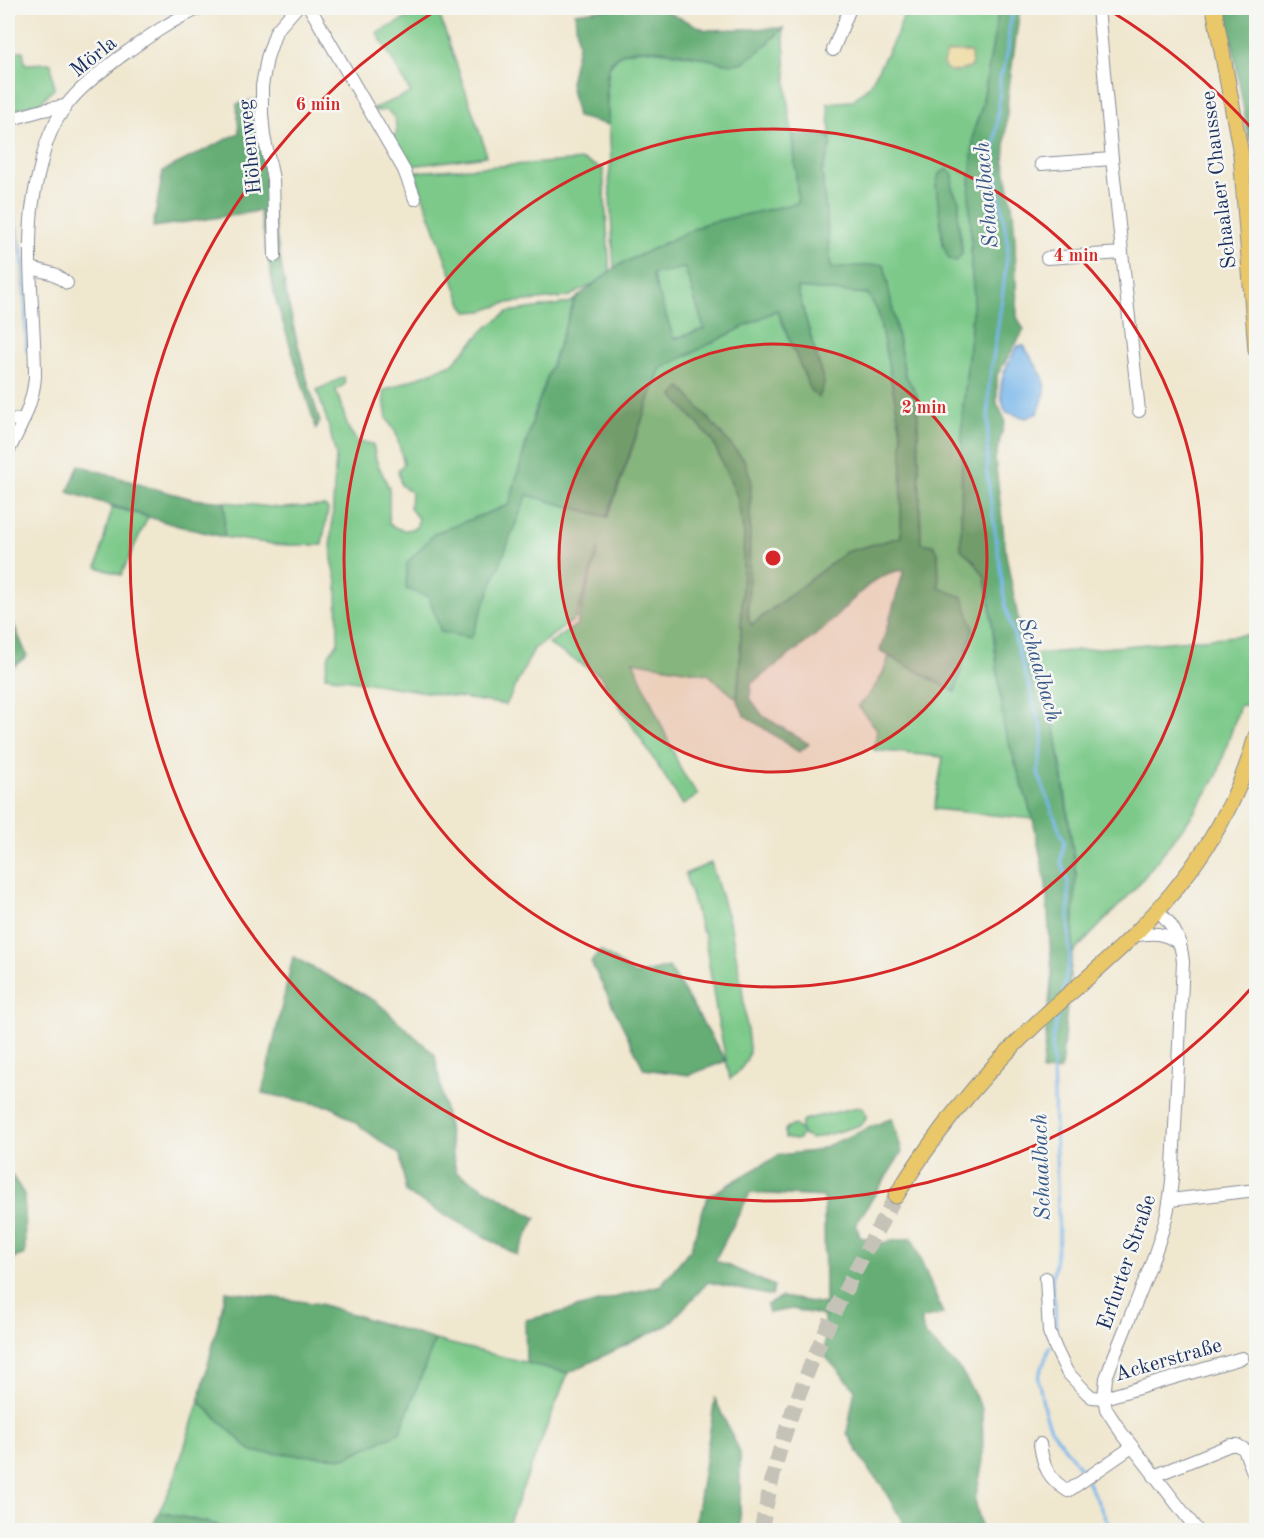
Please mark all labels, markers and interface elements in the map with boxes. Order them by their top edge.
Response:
street label: Mörla [67,32,121,82]
street label: Schaalaer Chaussee [1198,90,1241,270]
text: 6 min [295,96,341,114]
street label: Höhenweg [235,98,266,196]
water label: Schaalbach [971,141,1003,249]
text: 4 min [1053,247,1099,265]
text: 2 min [901,399,947,417]
centre of rings [763,548,783,568]
water label: Schaalbach [1014,615,1064,724]
water label: Schaalbach [1029,1113,1055,1221]
street label: Erfurter Straße [1094,1192,1160,1333]
street label: Ackerstraße [1112,1335,1224,1386]

